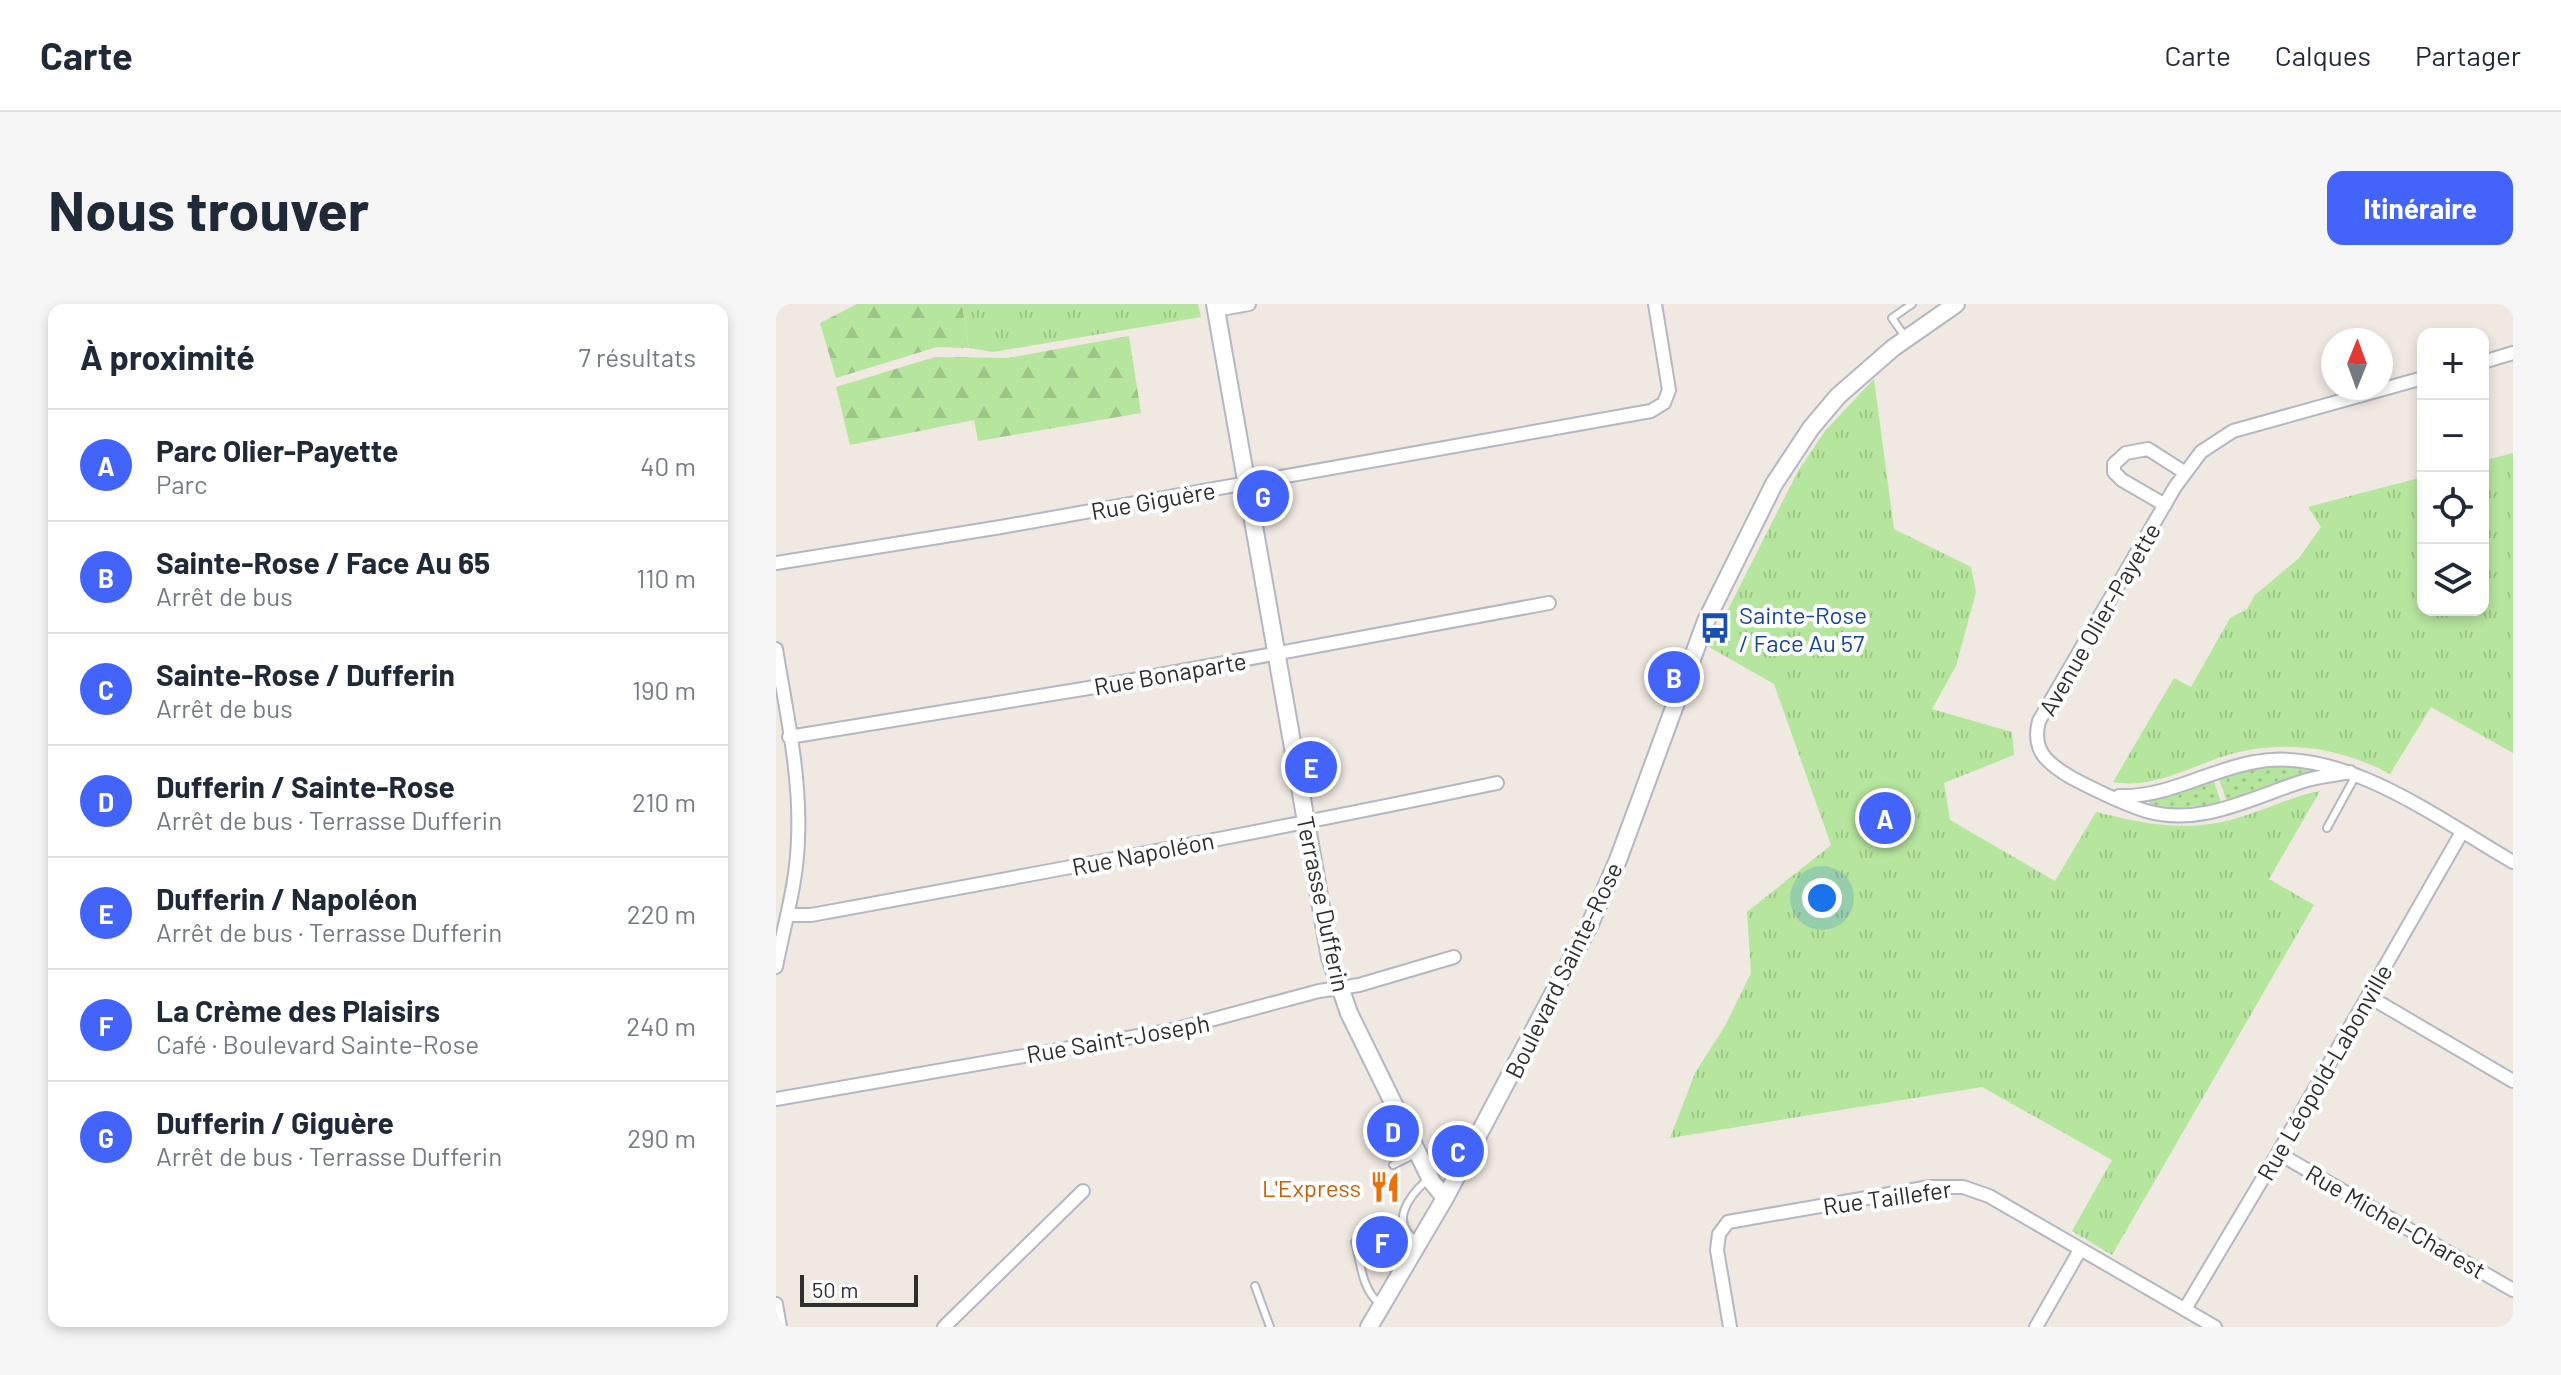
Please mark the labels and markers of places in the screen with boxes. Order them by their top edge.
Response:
pin: G [1237,466,1289,526]
place label: Sainte-Rose / Face Au 57 [1739,600,1867,657]
bus stop icon: Sainte-Rose / Face Au 57 [1698,611,1732,645]
pin: B [1648,647,1700,707]
pin: E [1285,737,1337,797]
pin: A [1859,788,1911,848]
pin: D [1367,1101,1419,1161]
pin: C [1432,1121,1484,1181]
restaurant icon: L'Express [1368,1170,1402,1204]
place label: L'Express [1262,1173,1361,1202]
pin: F [1356,1212,1408,1272]

